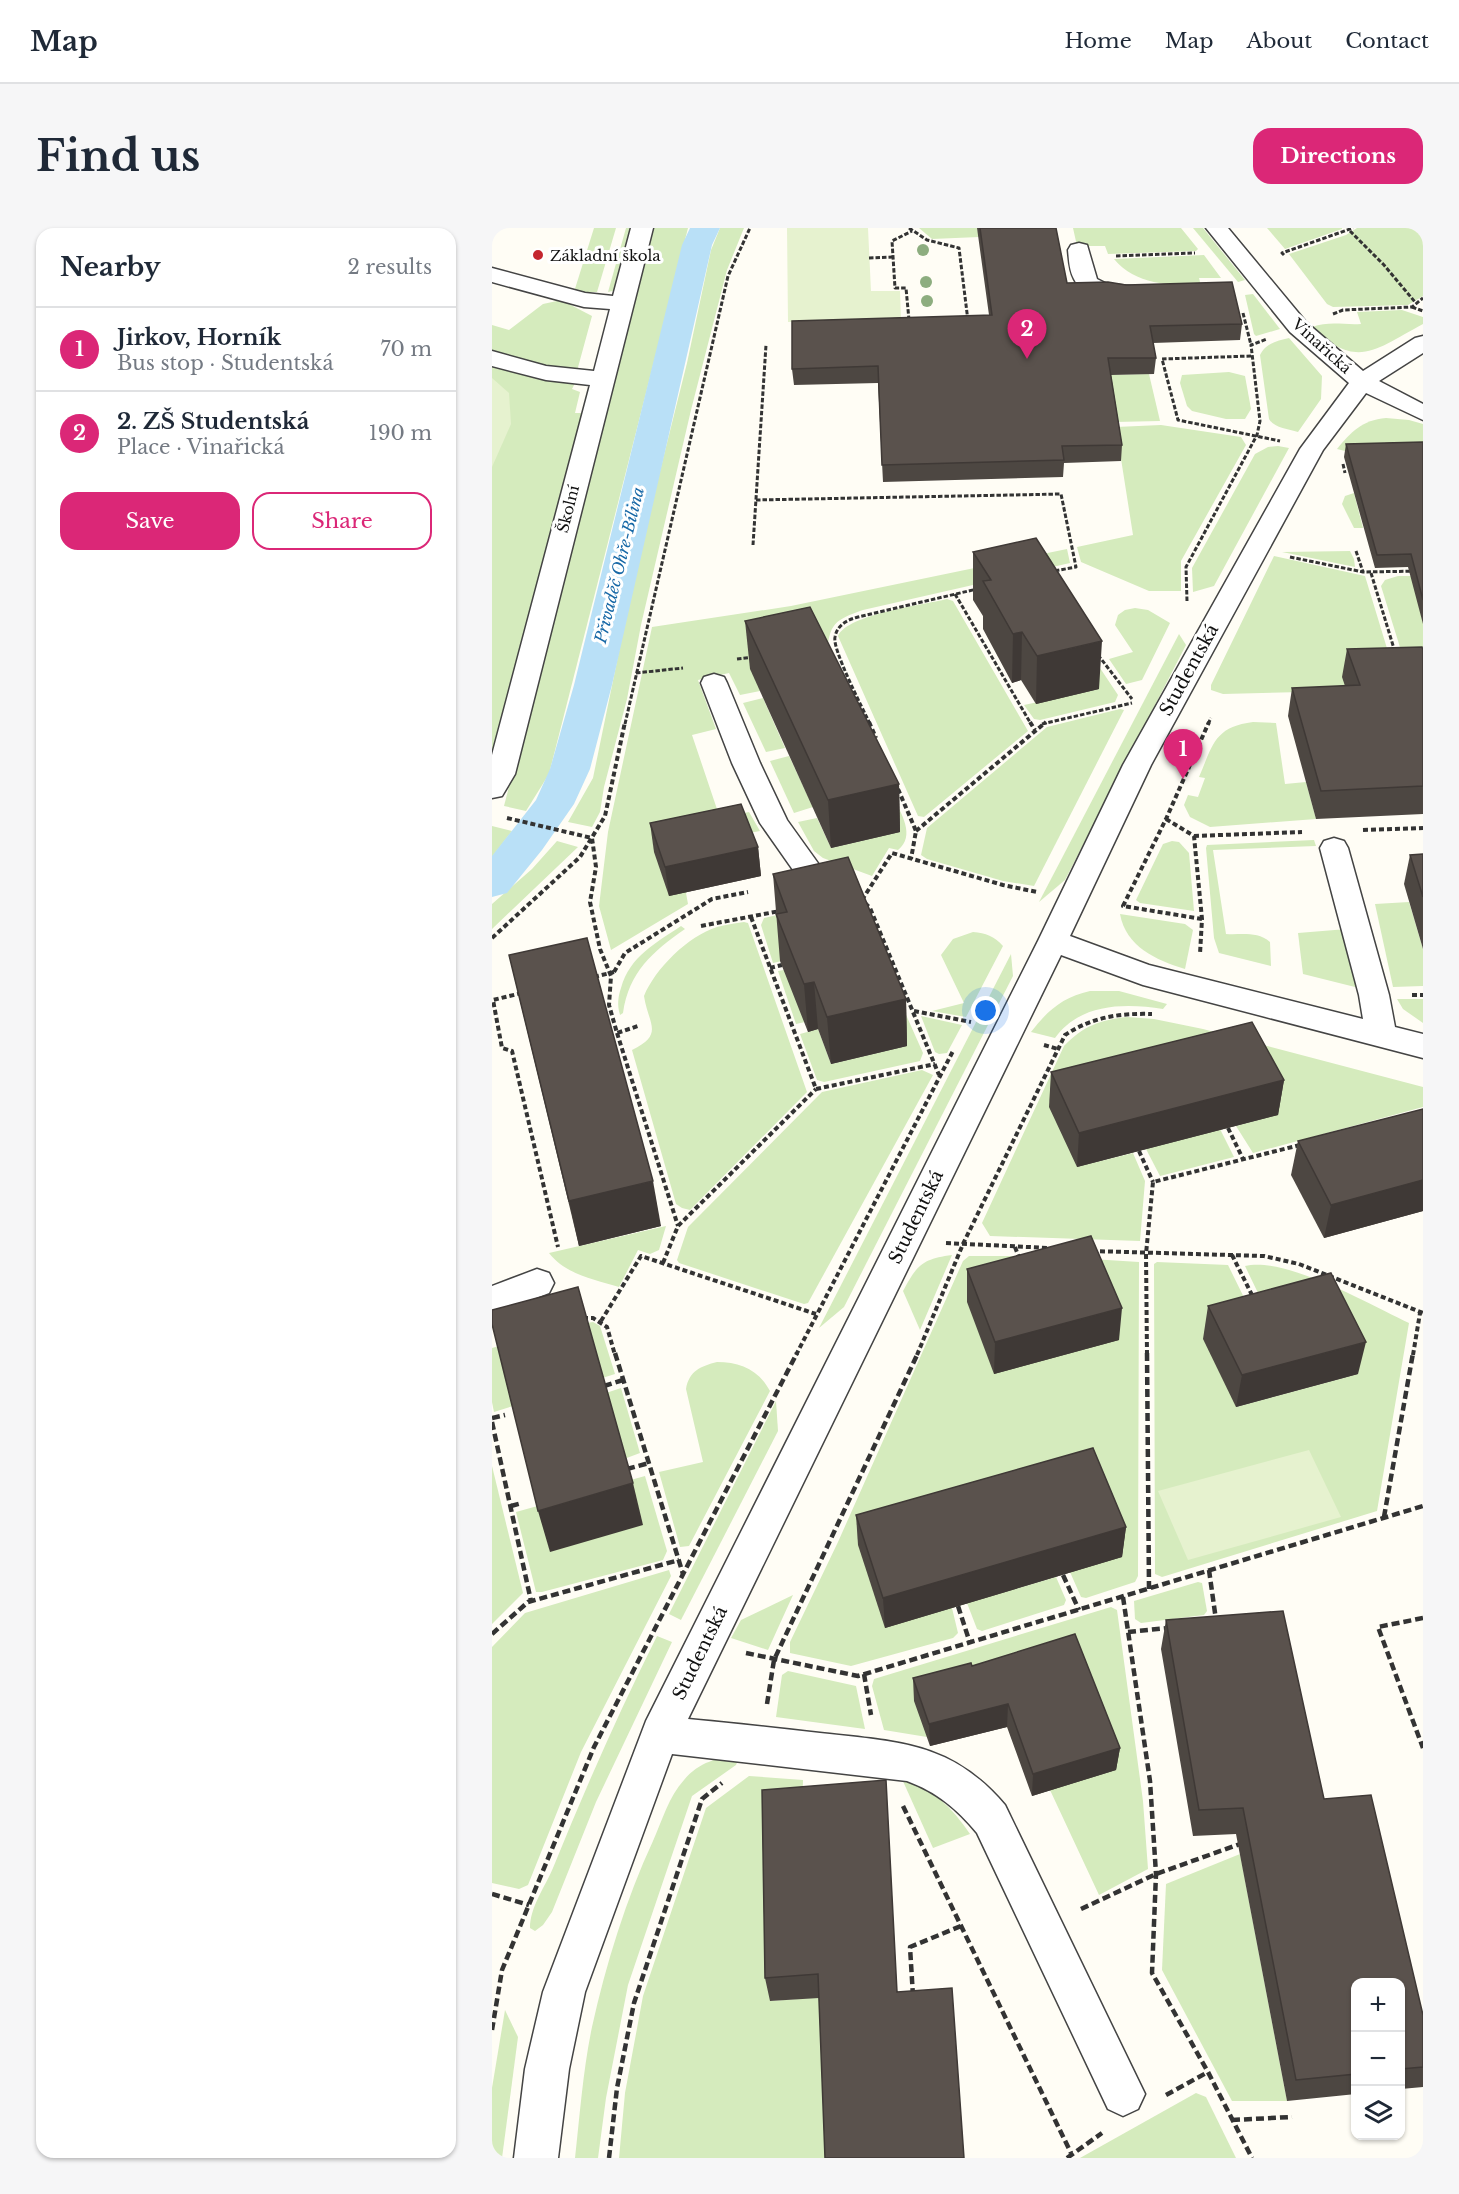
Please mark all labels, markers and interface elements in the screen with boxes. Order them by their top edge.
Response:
text: Map [30,24,98,59]
text: Home [1065,28,1132,54]
text: Map [1165,28,1213,54]
text: About [1246,28,1312,54]
text: Contact [1345,28,1429,54]
button: Directions [1253,128,1423,184]
text: Find us [36,130,200,182]
place label: Základní škola [550,246,661,265]
marker: Základní škola [531,248,545,262]
text: Nearby [60,251,161,283]
text: 2 results [348,255,432,279]
pin: 2 [1008,310,1046,359]
street label: Vinařická [1288,314,1356,378]
text: Jirkov, Horník [117,324,281,351]
text: 1 [75,337,84,361]
text: 70 m [380,337,432,361]
text: Bus stop · Studentská [117,351,333,375]
text: 2. ZŠ Studentská [117,408,309,435]
text: 2 [73,421,86,445]
text: 190 m [369,421,432,445]
text: Place · Vinařická [117,435,285,459]
street label: Školní [553,482,583,535]
water label: Přivaděč Ohře-Bílina [590,485,648,646]
button: Save [60,492,240,550]
button: Share [252,492,432,550]
street label: Studentská [1155,620,1223,720]
pin: 1 [1164,730,1202,779]
your location [971,996,1000,1025]
street label: Studentská [884,1167,948,1267]
street label: Studentská [668,1603,732,1703]
map controls [1351,1978,1405,2140]
button: + [1351,1978,1405,2032]
button: − [1351,2032,1405,2086]
button: layers [1351,2086,1405,2140]

